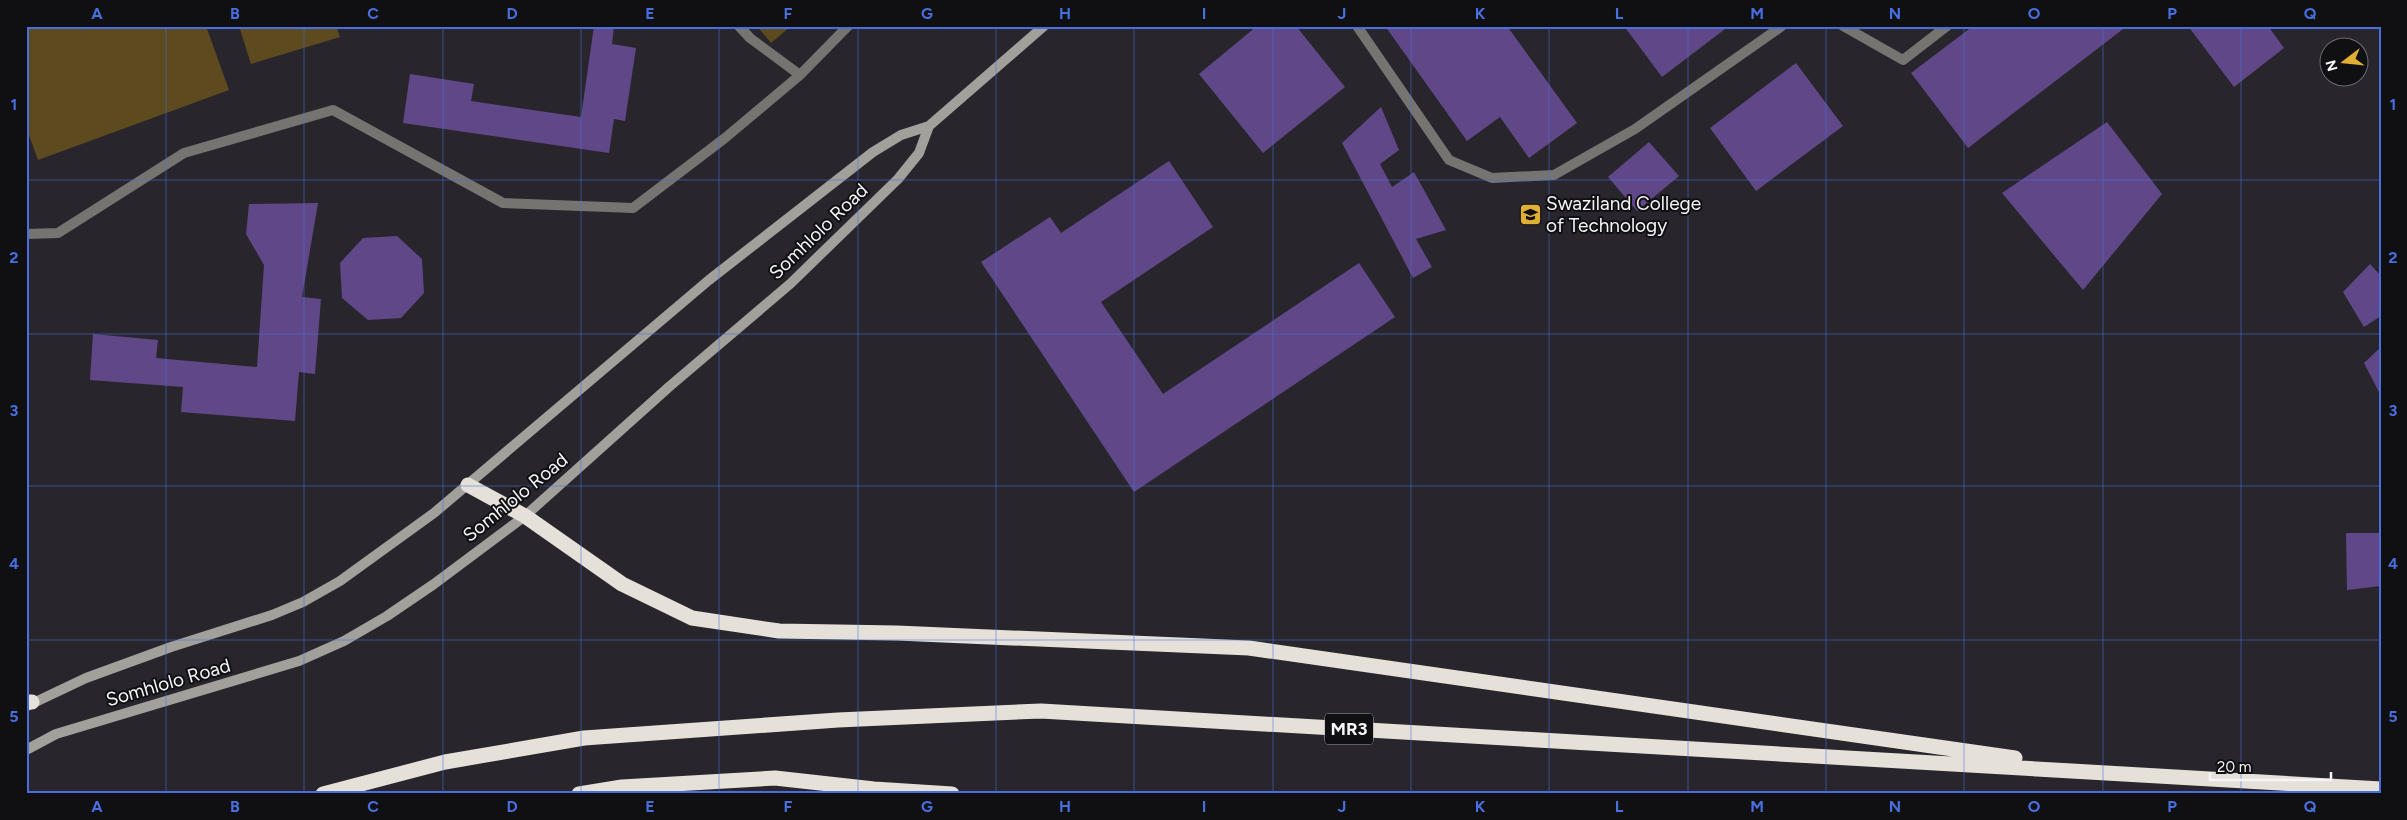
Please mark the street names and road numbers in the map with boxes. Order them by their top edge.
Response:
street label: Somhlolo Road [764,179,872,284]
street label: Somhlolo Road [458,448,572,547]
street label: Somhlolo Road [103,654,233,711]
road number: MR3 [1325,714,1373,744]

